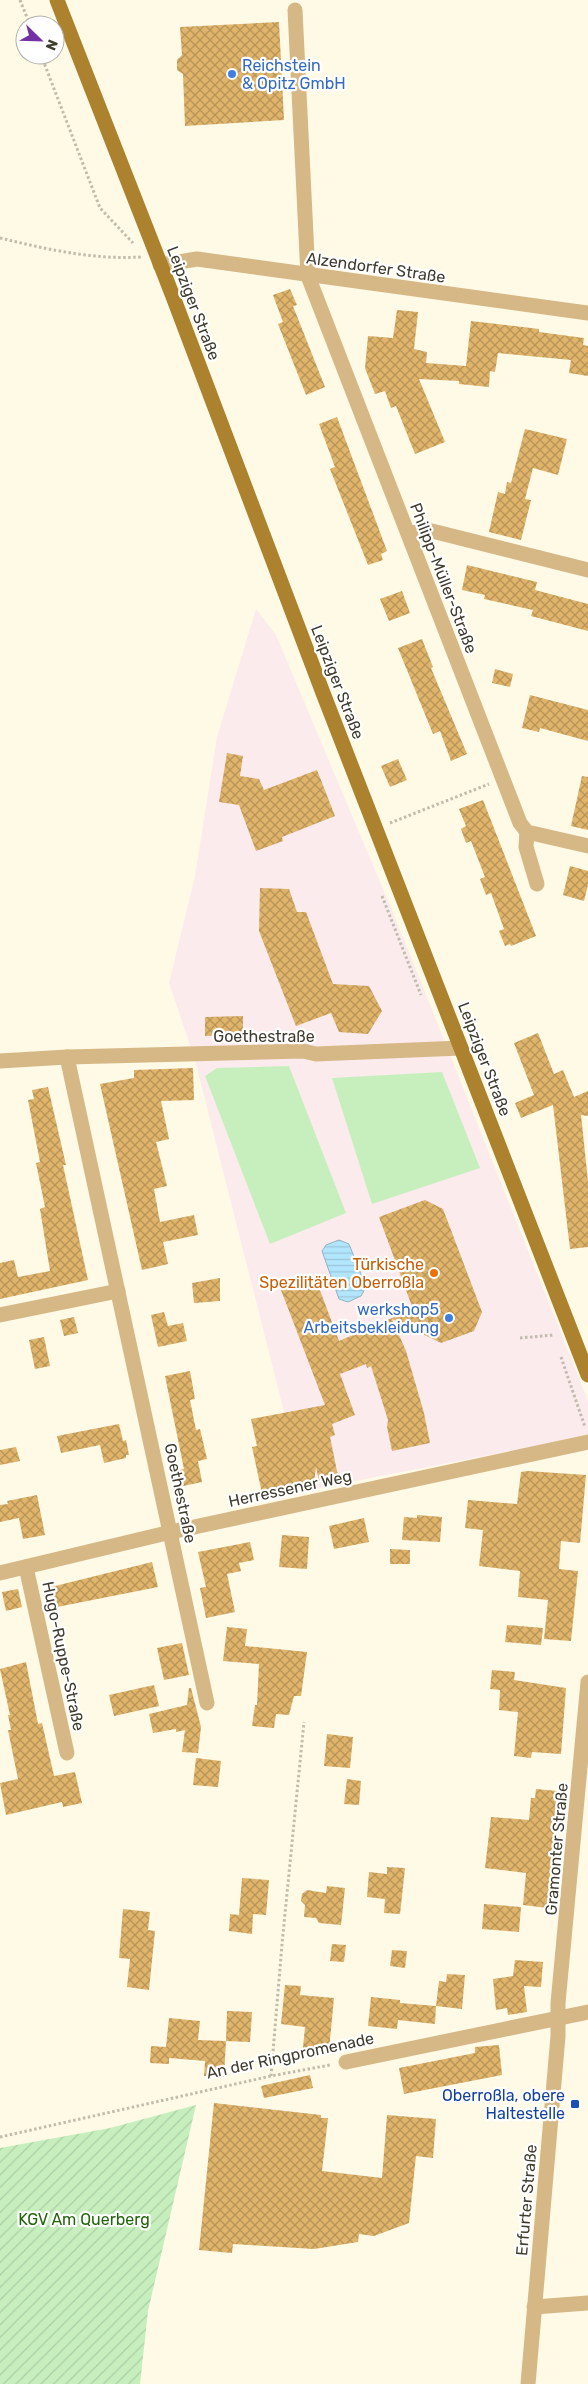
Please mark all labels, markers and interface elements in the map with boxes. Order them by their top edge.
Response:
north arrow [15,15,65,65]
text: N [42,37,61,53]
place label: Reichstein & Opitz GmbH [242,56,346,93]
marker: Reichstein & Opitz GmbH [226,68,238,80]
street label: Leipziger Straße [163,243,224,363]
street label: Alzendorfer Straße [305,248,447,287]
street label: Philipp-Müller-Straße [406,500,481,656]
street label: Leipziger Straße [307,622,368,742]
street label: Leipziger Straße [454,999,515,1119]
street label: Goethestraße [213,1027,315,1046]
place label: Türkische Spezilitäten Oberroßla [259,1255,424,1292]
marker: Türkische Spezilitäten Oberroßla [428,1267,440,1279]
place label: werkshop5 Arbeitsbekleidung [304,1300,439,1337]
marker: werkshop5 Arbeitsbekleidung [443,1312,455,1324]
street label: Goethestraße [161,1441,200,1545]
street label: Herressener Weg [227,1466,354,1511]
street label: Hugo-Ruppe-Straße [38,1580,89,1733]
street label: Gramonter Straße [541,1782,572,1916]
street label: An der Ringpromenade [205,2028,376,2083]
place label: Oberroßla, obere Haltestelle [442,2086,565,2123]
marker: Oberroßla, obere Haltestelle [569,2098,581,2110]
street label: Erfurter Straße [512,2143,541,2257]
park label: KGV Am Querberg [18,2210,150,2229]

